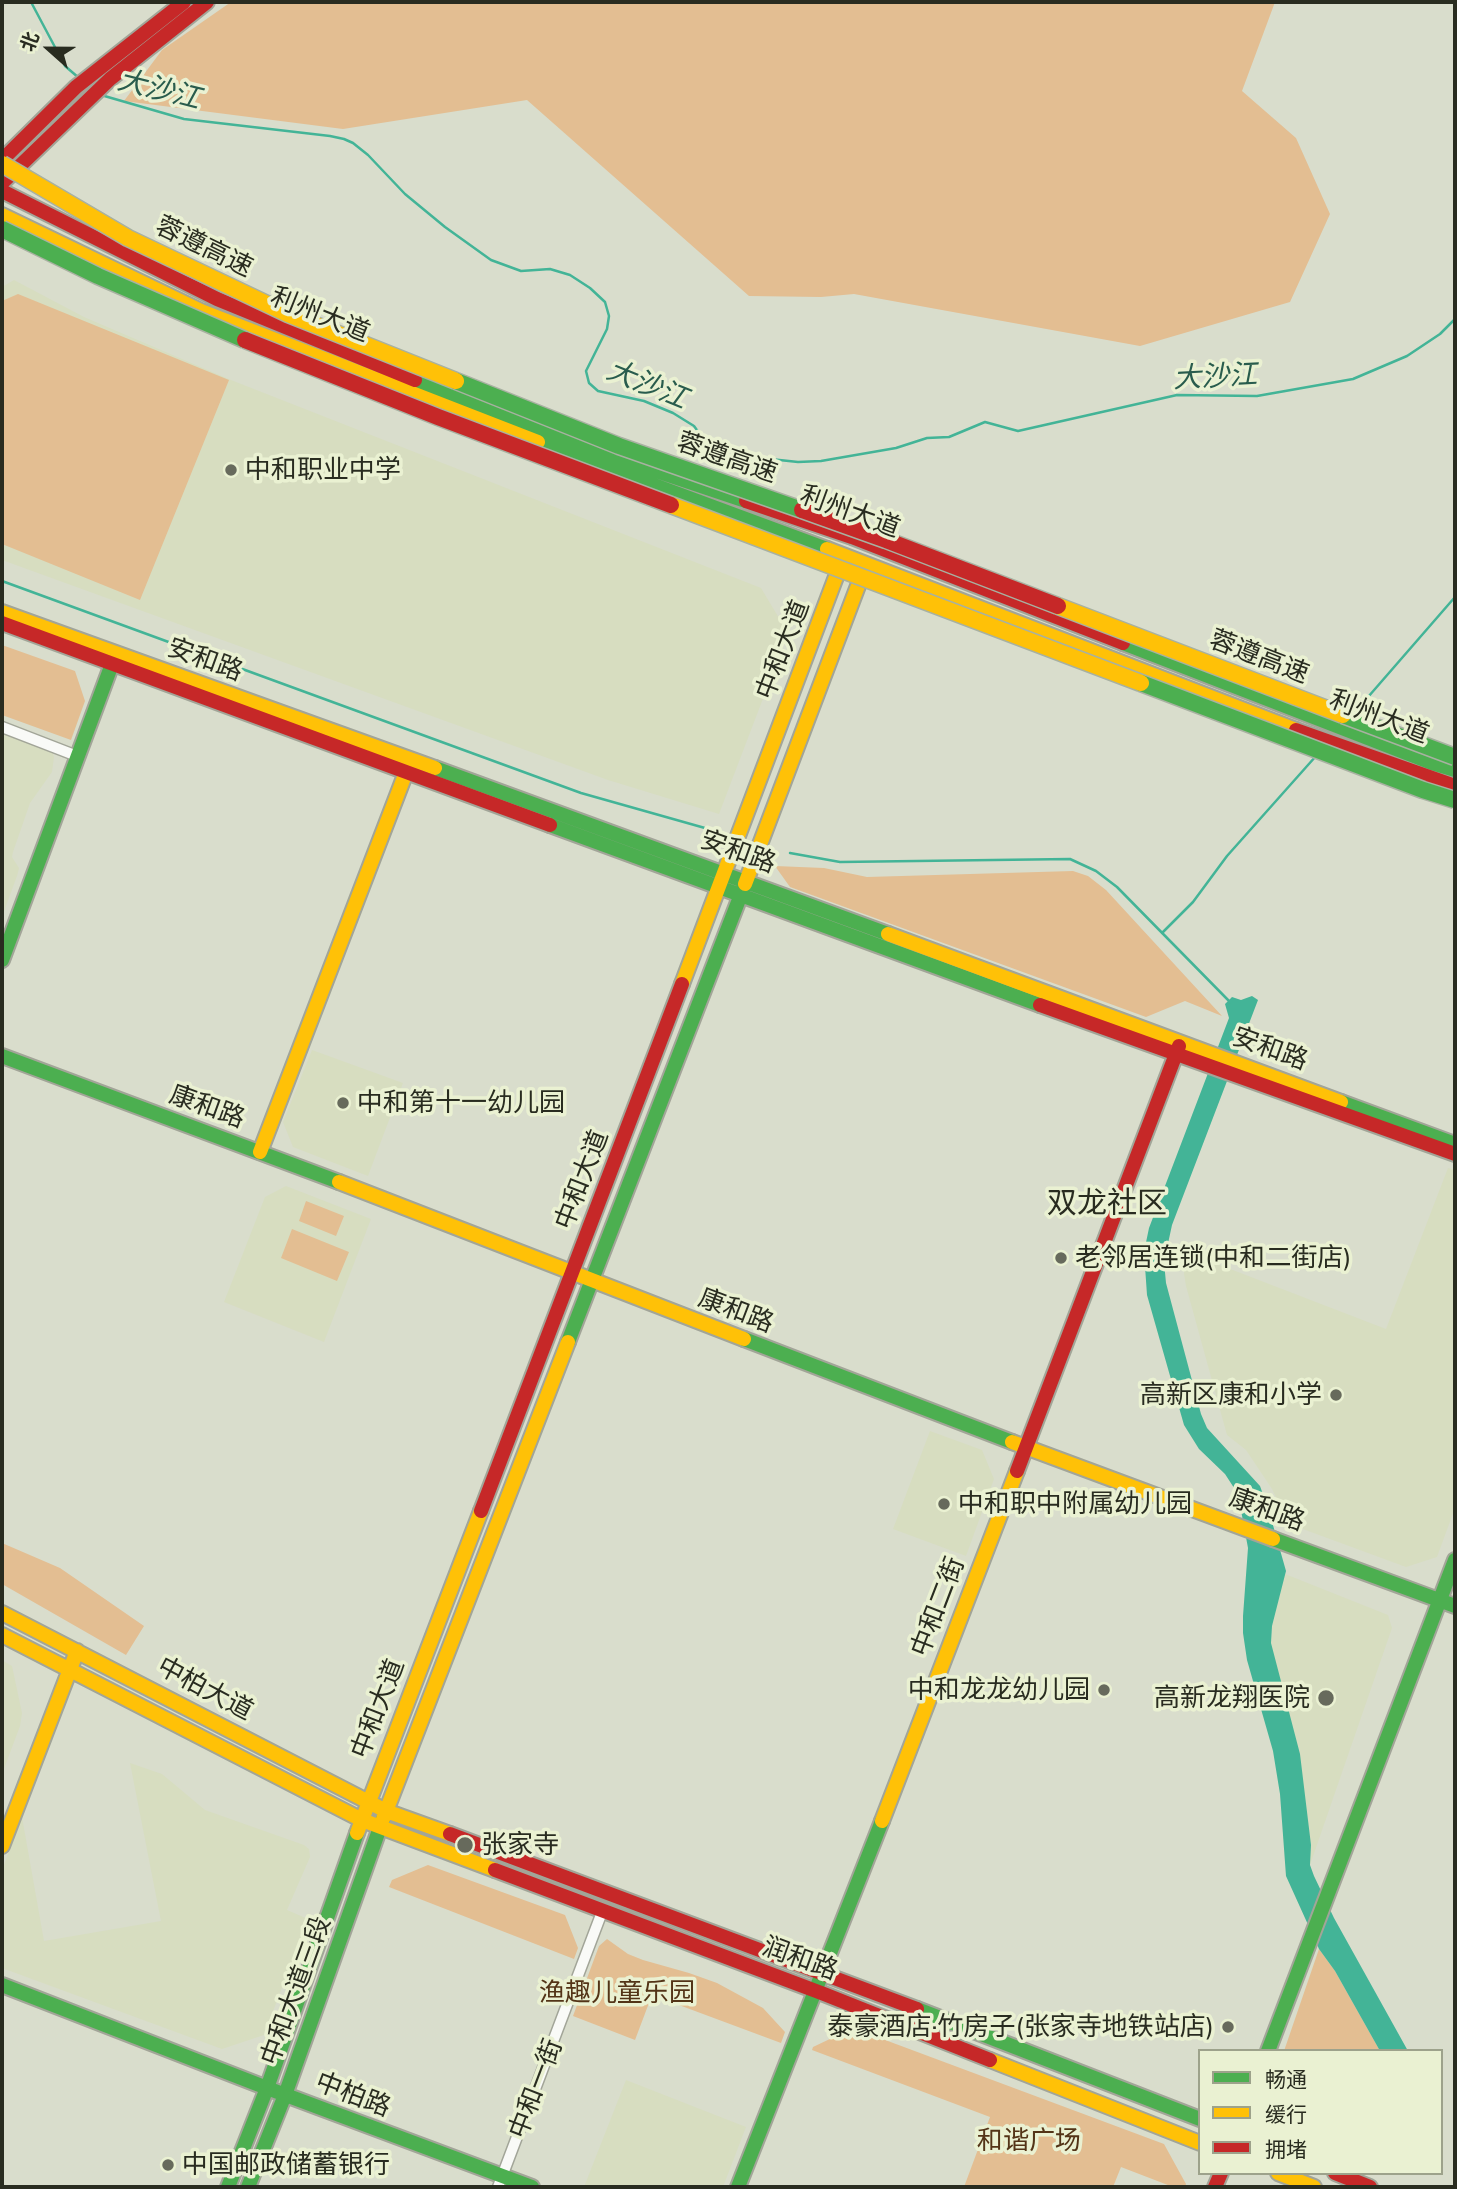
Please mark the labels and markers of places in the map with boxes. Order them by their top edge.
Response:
place label: 中和职业中学 [245,454,401,486]
marker: 中和职业中学 [223,462,239,478]
place label: 中和第十一幼儿园 [357,1087,565,1119]
marker: 中和第十一幼儿园 [335,1095,351,1111]
place label: 老邻居连锁(中和二街店) [1075,1242,1352,1274]
marker: 老邻居连锁(中和二街店) [1053,1250,1069,1266]
place label: 高新区康和小学 [1140,1379,1322,1411]
marker: 高新区康和小学 [1328,1387,1344,1403]
place label: 中和职中附属幼儿园 [958,1488,1192,1520]
marker: 中和职中附属幼儿园 [936,1496,952,1512]
place label: 中和龙龙幼儿园 [908,1674,1090,1706]
marker: 中和龙龙幼儿园 [1096,1682,1112,1698]
place label: 高新龙翔医院 [1154,1682,1310,1714]
marker: 高新龙翔医院 [1316,1688,1336,1708]
place label: 张家寺 [481,1829,559,1861]
marker: 张家寺 [455,1835,475,1855]
place label: 泰豪酒店·竹房子(张家寺地铁站店) [827,2011,1214,2043]
marker: 泰豪酒店·竹房子(张家寺地铁站店) [1220,2019,1236,2035]
place label: 中国邮政储蓄银行 [182,2149,390,2181]
marker: 中国邮政储蓄银行 [160,2157,176,2173]

